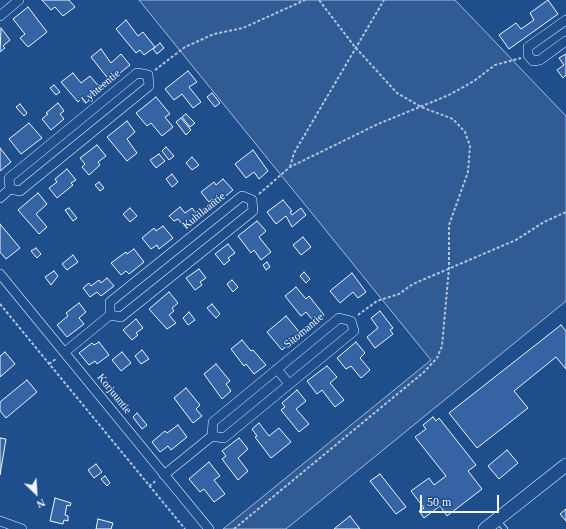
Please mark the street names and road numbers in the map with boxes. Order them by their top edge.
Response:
street label: Lyhteentie [79,67,123,107]
street label: Kuhilaantie [180,190,228,232]
street label: Sitomantie [282,311,326,351]
street label: Korjuuntie [94,371,134,417]

